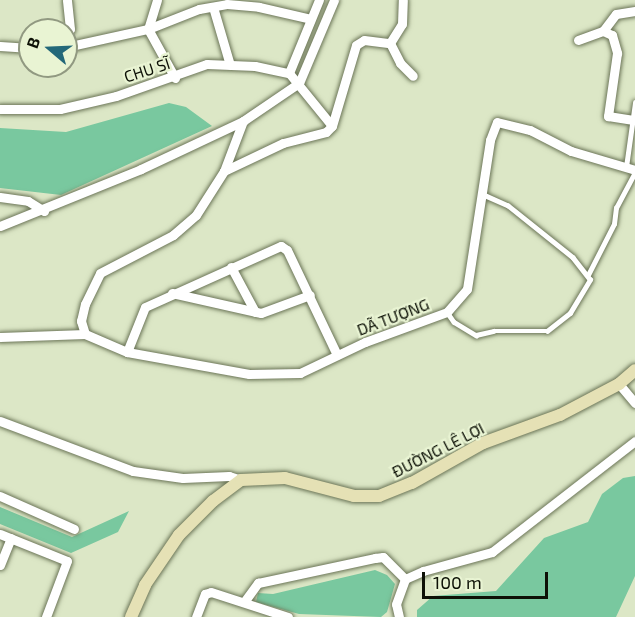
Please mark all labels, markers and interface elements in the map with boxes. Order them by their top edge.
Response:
north arrow [18,18,78,78]
text: B [22,35,43,51]
street label: CHU SĨ [122,54,172,86]
street label: DÃ TƯỢNG [354,294,432,340]
street label: ĐƯỜNG LÊ LỢI [389,419,487,481]
scale bar [425,560,551,598]
text: 100 m [433,571,482,593]

